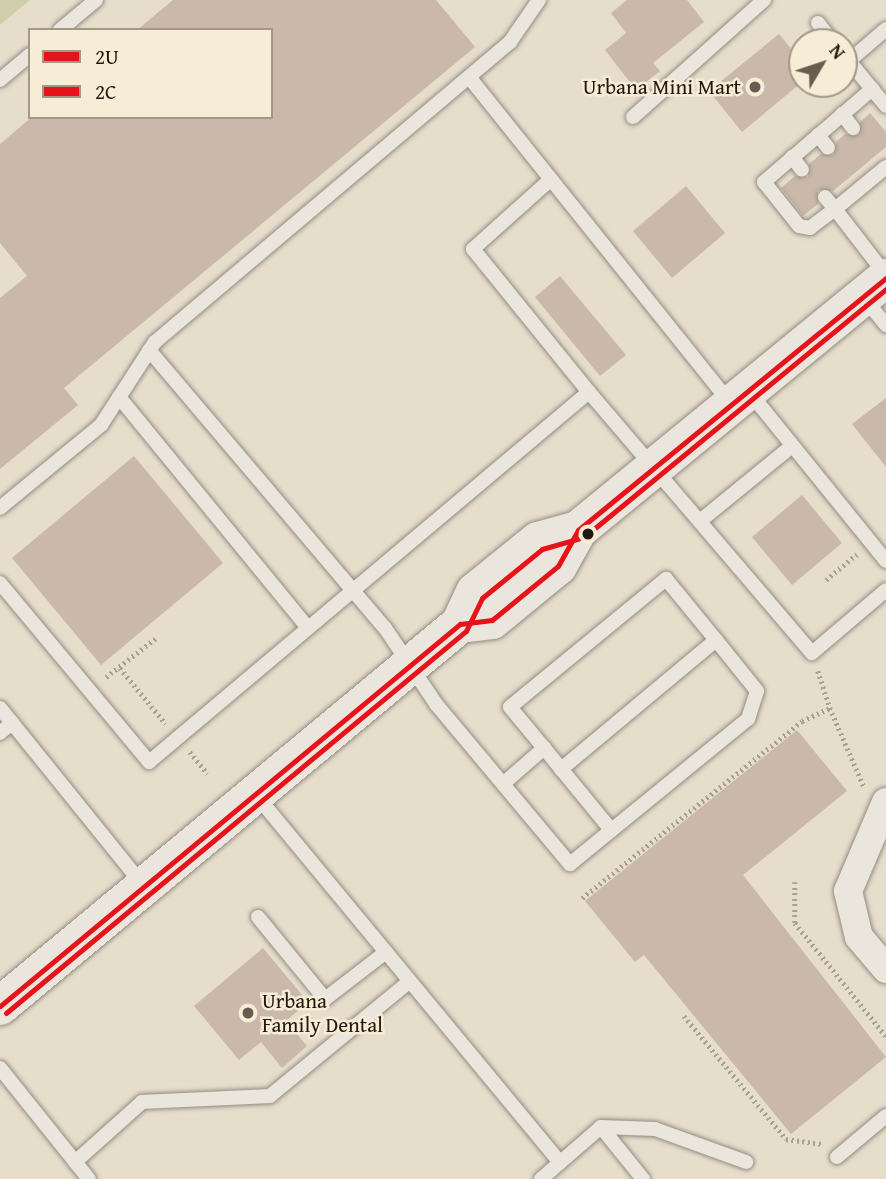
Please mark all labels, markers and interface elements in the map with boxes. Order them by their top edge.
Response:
legend [28,28,273,119]
north arrow [788,28,858,98]
text: N [823,37,853,65]
text: 2U [95,41,119,72]
place label: Urbana Mini Mart [583,74,741,100]
text: 2C [95,76,117,107]
marker: Urbana Mini Mart [747,79,763,95]
unlabelled marker [581,527,595,541]
place label: Urbana Family Dental [262,988,383,1038]
marker: Urbana Family Dental [240,1005,256,1021]

